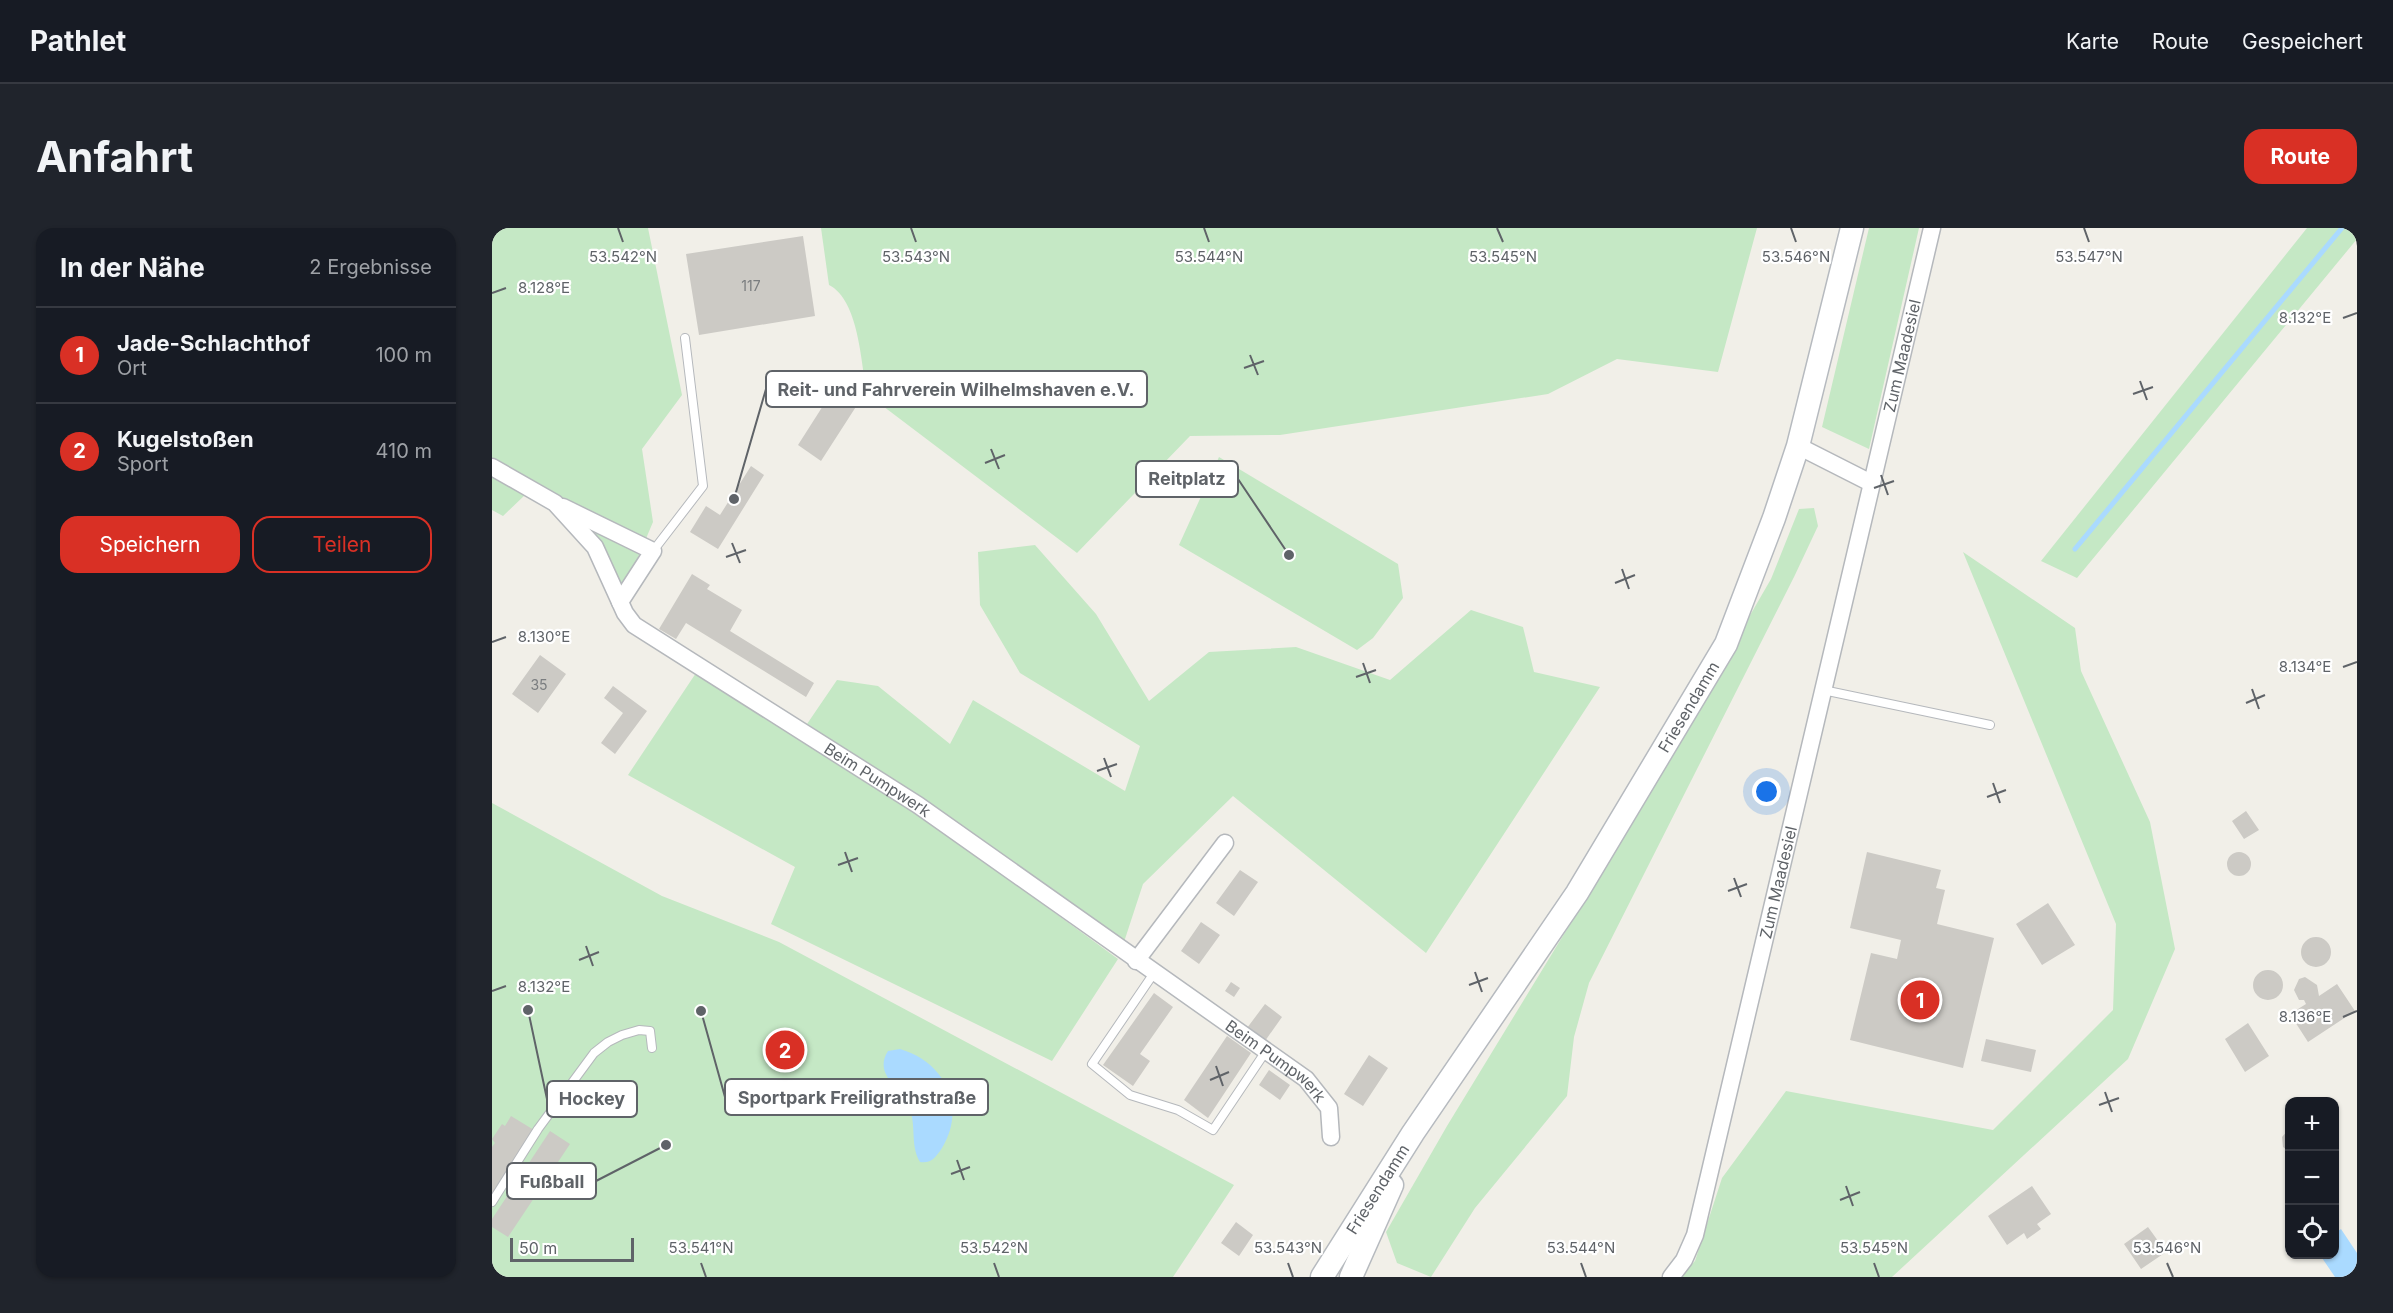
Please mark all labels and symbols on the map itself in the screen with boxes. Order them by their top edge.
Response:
text: 53.542°N [589,247,657,266]
text: 53.543°N [882,247,950,266]
text: 53.544°N [1175,247,1243,266]
text: 53.545°N [1469,247,1537,266]
text: 53.546°N [1762,247,1830,266]
text: 53.547°N [2055,247,2123,266]
house number: 117 [741,277,761,294]
text: 8.128°E [518,278,570,297]
street label: Zum Maadesiel [1879,297,1925,414]
text: 8.132°E [2279,308,2331,327]
callout: Reit- und Fahrverein Wilhelmshaven e.V. [766,371,1147,407]
text: Reit- und Fahrverein Wilhelmshaven e.V. [777,379,1135,400]
callout: Reitplatz [1136,461,1238,497]
text: Reitplatz [1148,468,1226,489]
text: 8.130°E [518,627,570,646]
text: 8.134°E [2279,657,2331,676]
street label: Friesendamm [1654,658,1723,756]
house number: 35 [530,676,548,693]
street label: Beim Pumpwerk [821,738,935,821]
your location [1752,777,1781,806]
street label: Zum Maadesiel [1755,824,1801,941]
text: 8.132°E [518,977,570,996]
pin: 1 [1900,978,1940,1022]
text: 8.136°E [2279,1007,2331,1026]
street label: Beim Pumpwerk [1222,1015,1330,1106]
pin: 2 [766,1028,804,1072]
callout: Sportpark Freiligrathstraße [725,1079,988,1115]
callout: Hockey [547,1081,637,1117]
text: Sportpark Freiligrathstraße [738,1087,977,1108]
text: Hockey [559,1088,625,1109]
street label: Friesendamm [1342,1140,1413,1238]
callout: Fußball [507,1163,596,1199]
text: Fußball [520,1171,584,1192]
scale bar [510,1235,634,1262]
text: 53.541°N [669,1238,733,1257]
text: 53.542°N [960,1238,1028,1257]
text: 53.543°N [1254,1238,1322,1257]
text: 53.544°N [1547,1238,1615,1257]
text: 53.545°N [1840,1238,1908,1257]
text: 53.546°N [2133,1238,2201,1257]

